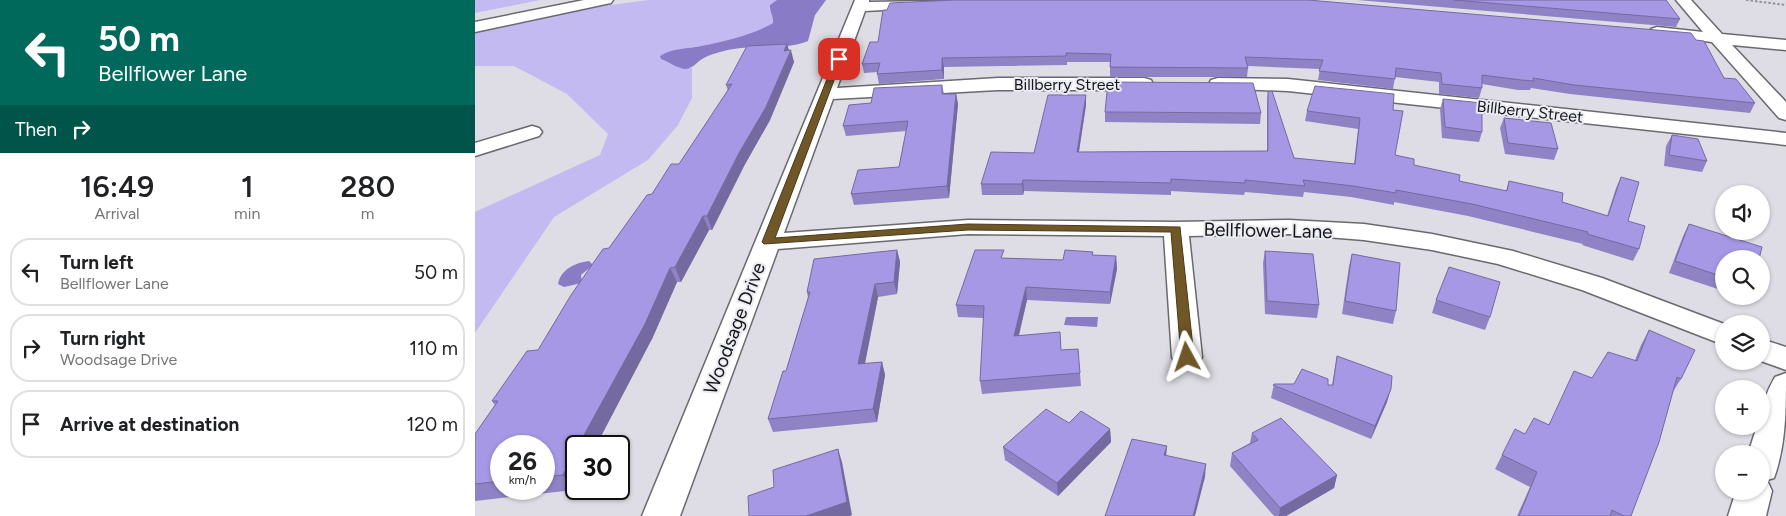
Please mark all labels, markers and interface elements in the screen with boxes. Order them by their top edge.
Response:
text: 50 m [98,18,180,60]
icon: left [15,20,80,85]
pin [818,38,860,80]
icon: arrive [825,45,853,73]
text: Bellflower Lane [98,60,247,87]
street label: Billberry Street [1014,75,1120,94]
street label: Billberry Street [1476,96,1584,127]
icon: right [67,115,95,143]
text: Then [15,118,57,141]
text: 16:49 [80,168,154,205]
text: 1 [241,168,253,205]
text: 280 [340,168,395,205]
map controls [1715,185,1770,500]
button: sound [1715,185,1770,240]
text: Arrival [94,204,140,223]
text: min [234,204,260,223]
text: m [361,204,374,223]
street label: Bellflower Lane [1203,218,1333,243]
button: search [1715,250,1770,305]
text: Turn left [60,251,134,274]
icon: left [17,258,45,286]
street label: Woodsage Drive [699,259,770,397]
text: 50 m [414,261,458,284]
text: Bellflower Lane [60,274,169,293]
button: layers [1715,315,1770,370]
text: Turn right [60,327,146,350]
position arrow [1160,330,1212,382]
icon: right [17,334,45,362]
text: 110 m [409,337,458,360]
text: Woodsage Drive [60,350,177,369]
button: + [1715,380,1770,435]
icon: arrive [17,410,45,438]
text: Arrive at destination [60,413,239,436]
text: 120 m [406,413,458,436]
speed limit sign: 30 [565,435,630,500]
button: − [1715,445,1770,500]
text: 26 [508,446,537,476]
text: km/h [509,473,536,487]

